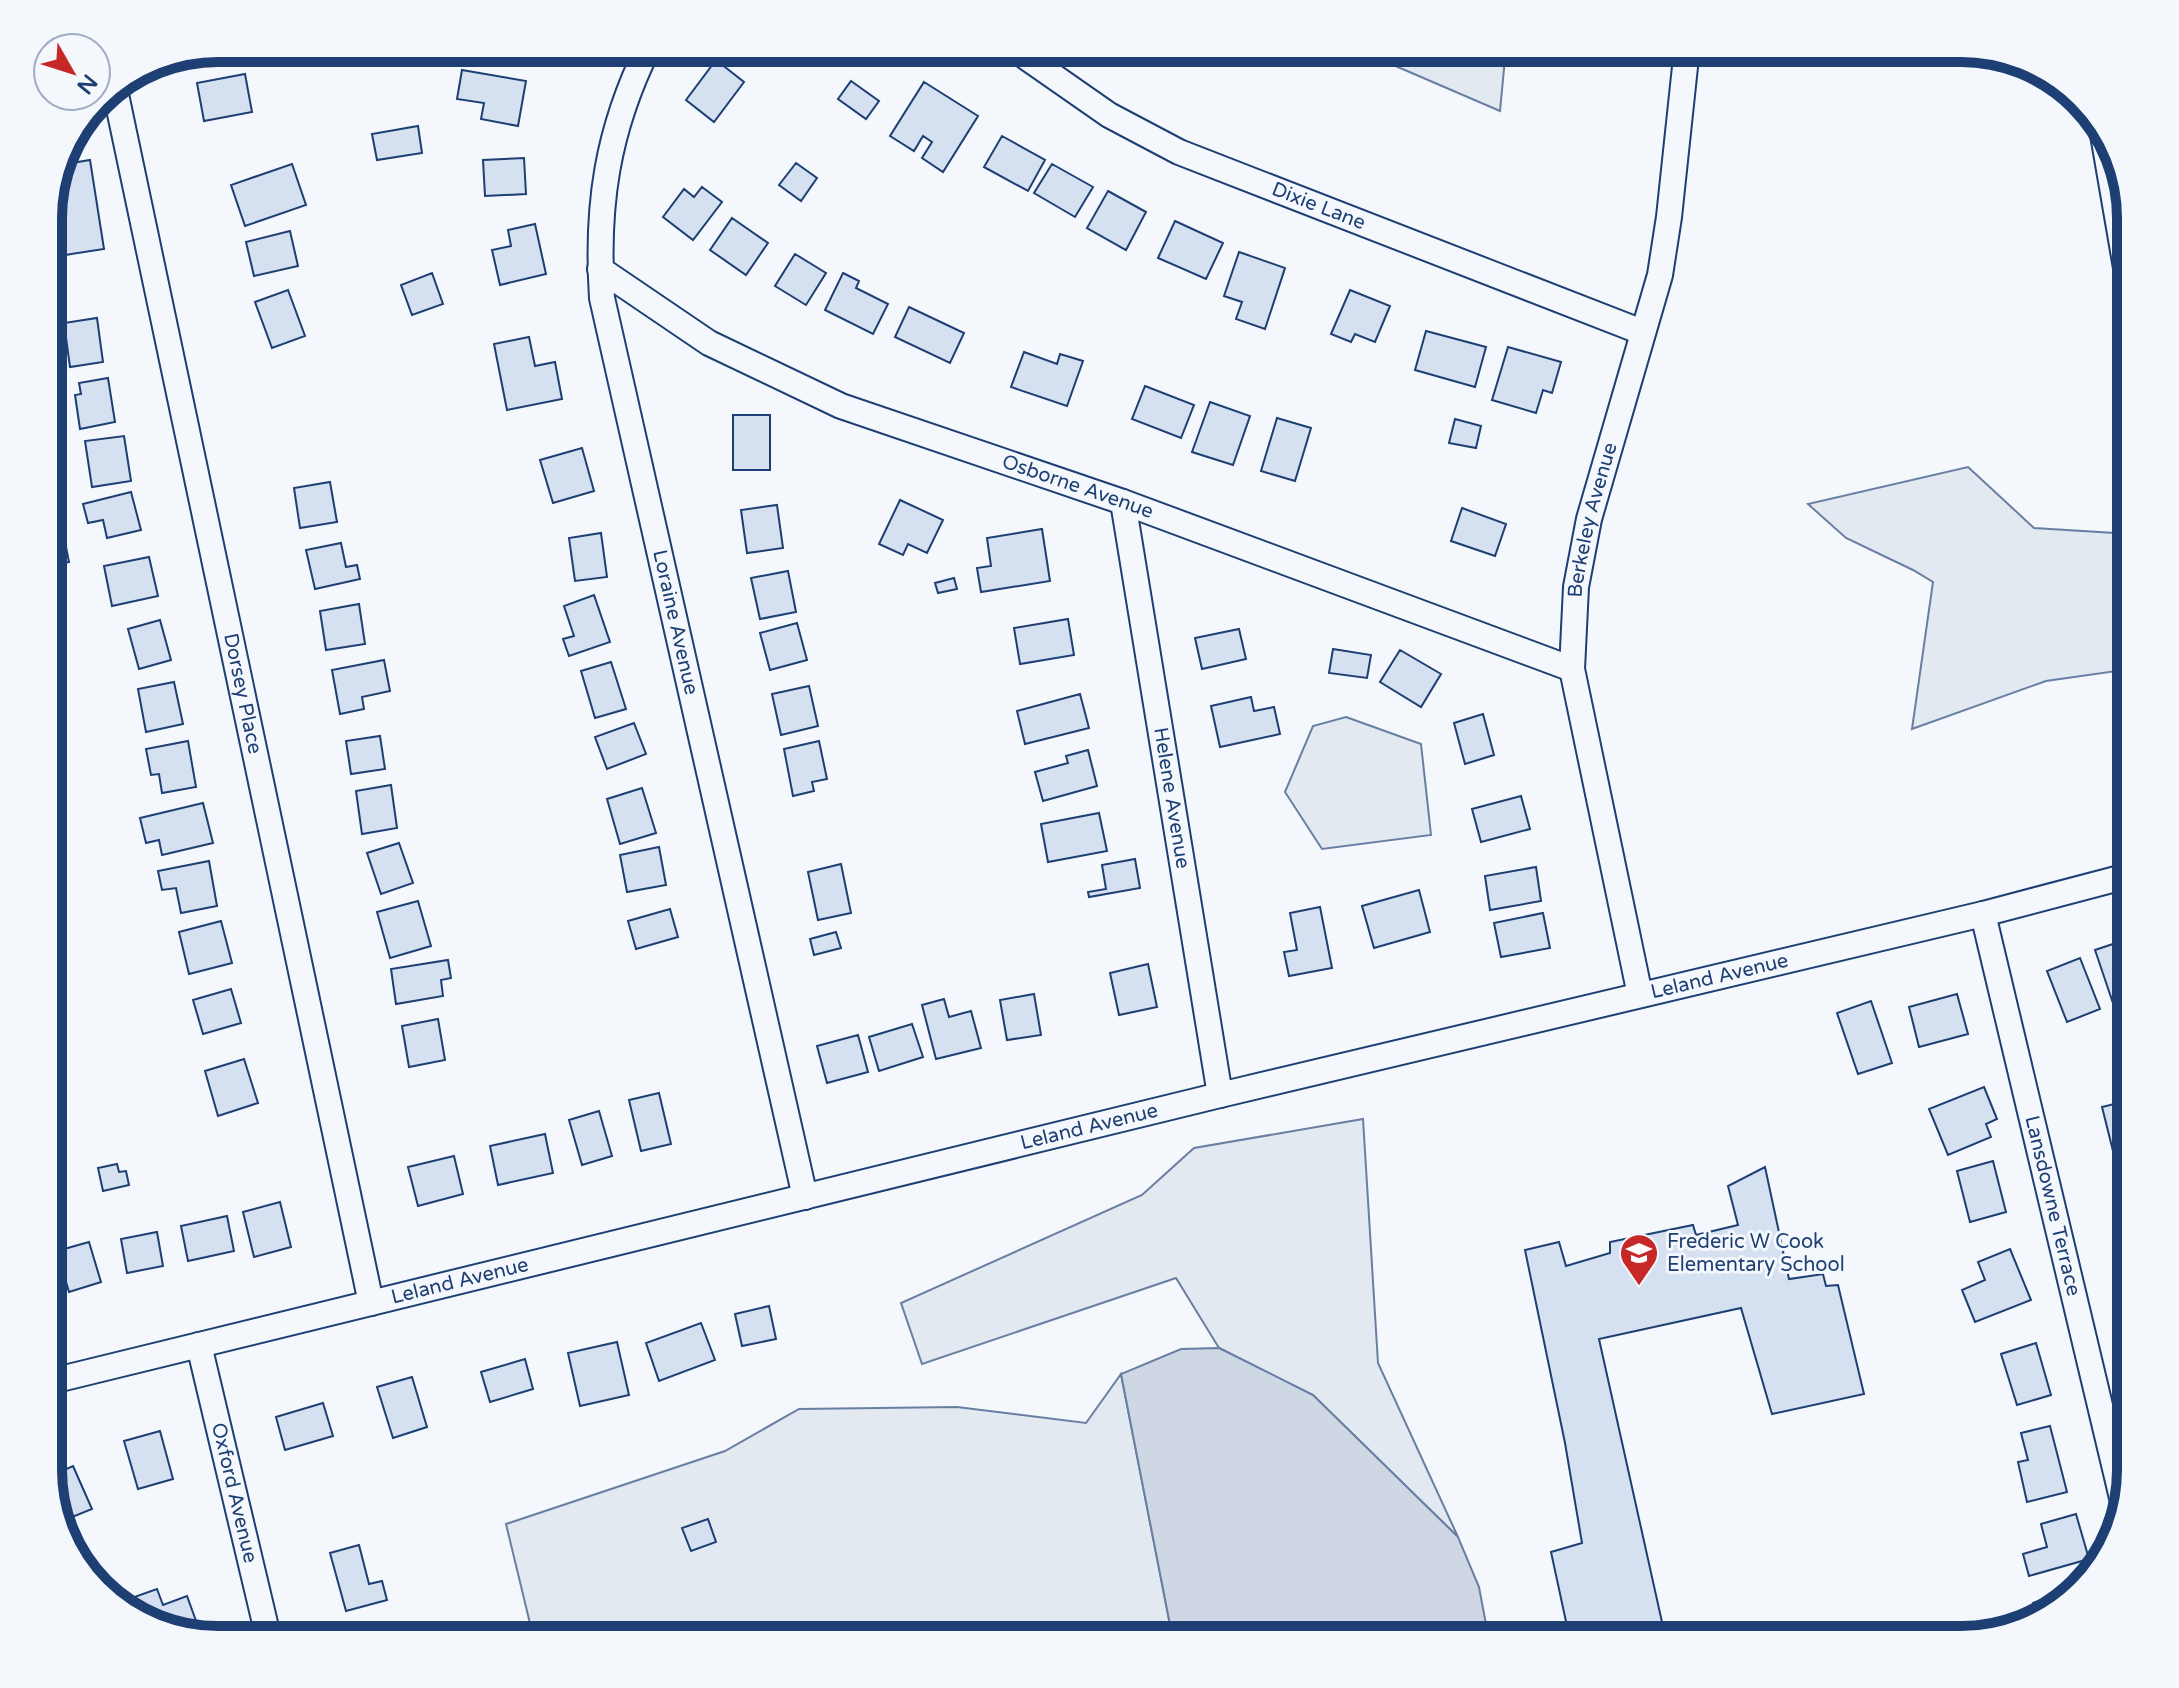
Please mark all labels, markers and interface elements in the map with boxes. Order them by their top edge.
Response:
north arrow [32,32,112,112]
text: N [71,69,102,99]
street label: Dixie Lane [1268,177,1369,235]
street label: Berkeley Avenue [1564,440,1623,598]
street label: Osborne Avenue [999,450,1157,524]
street label: Loraine Avenue [647,548,703,697]
street label: Dorsey Place [218,631,267,756]
street label: Helene Avenue [1148,726,1195,870]
street label: Leland Avenue [1648,949,1791,1004]
street label: Leland Avenue [1018,1099,1160,1155]
street label: Lansdowne Terrace [2019,1113,2086,1298]
place label: Frederic W Cook Elementary School [1667,1230,1845,1277]
school or university icon: Frederic W Cook Elementary School [1618,1232,1660,1287]
street label: Leland Avenue [389,1253,531,1310]
street label: Oxford Avenue [206,1420,262,1565]

